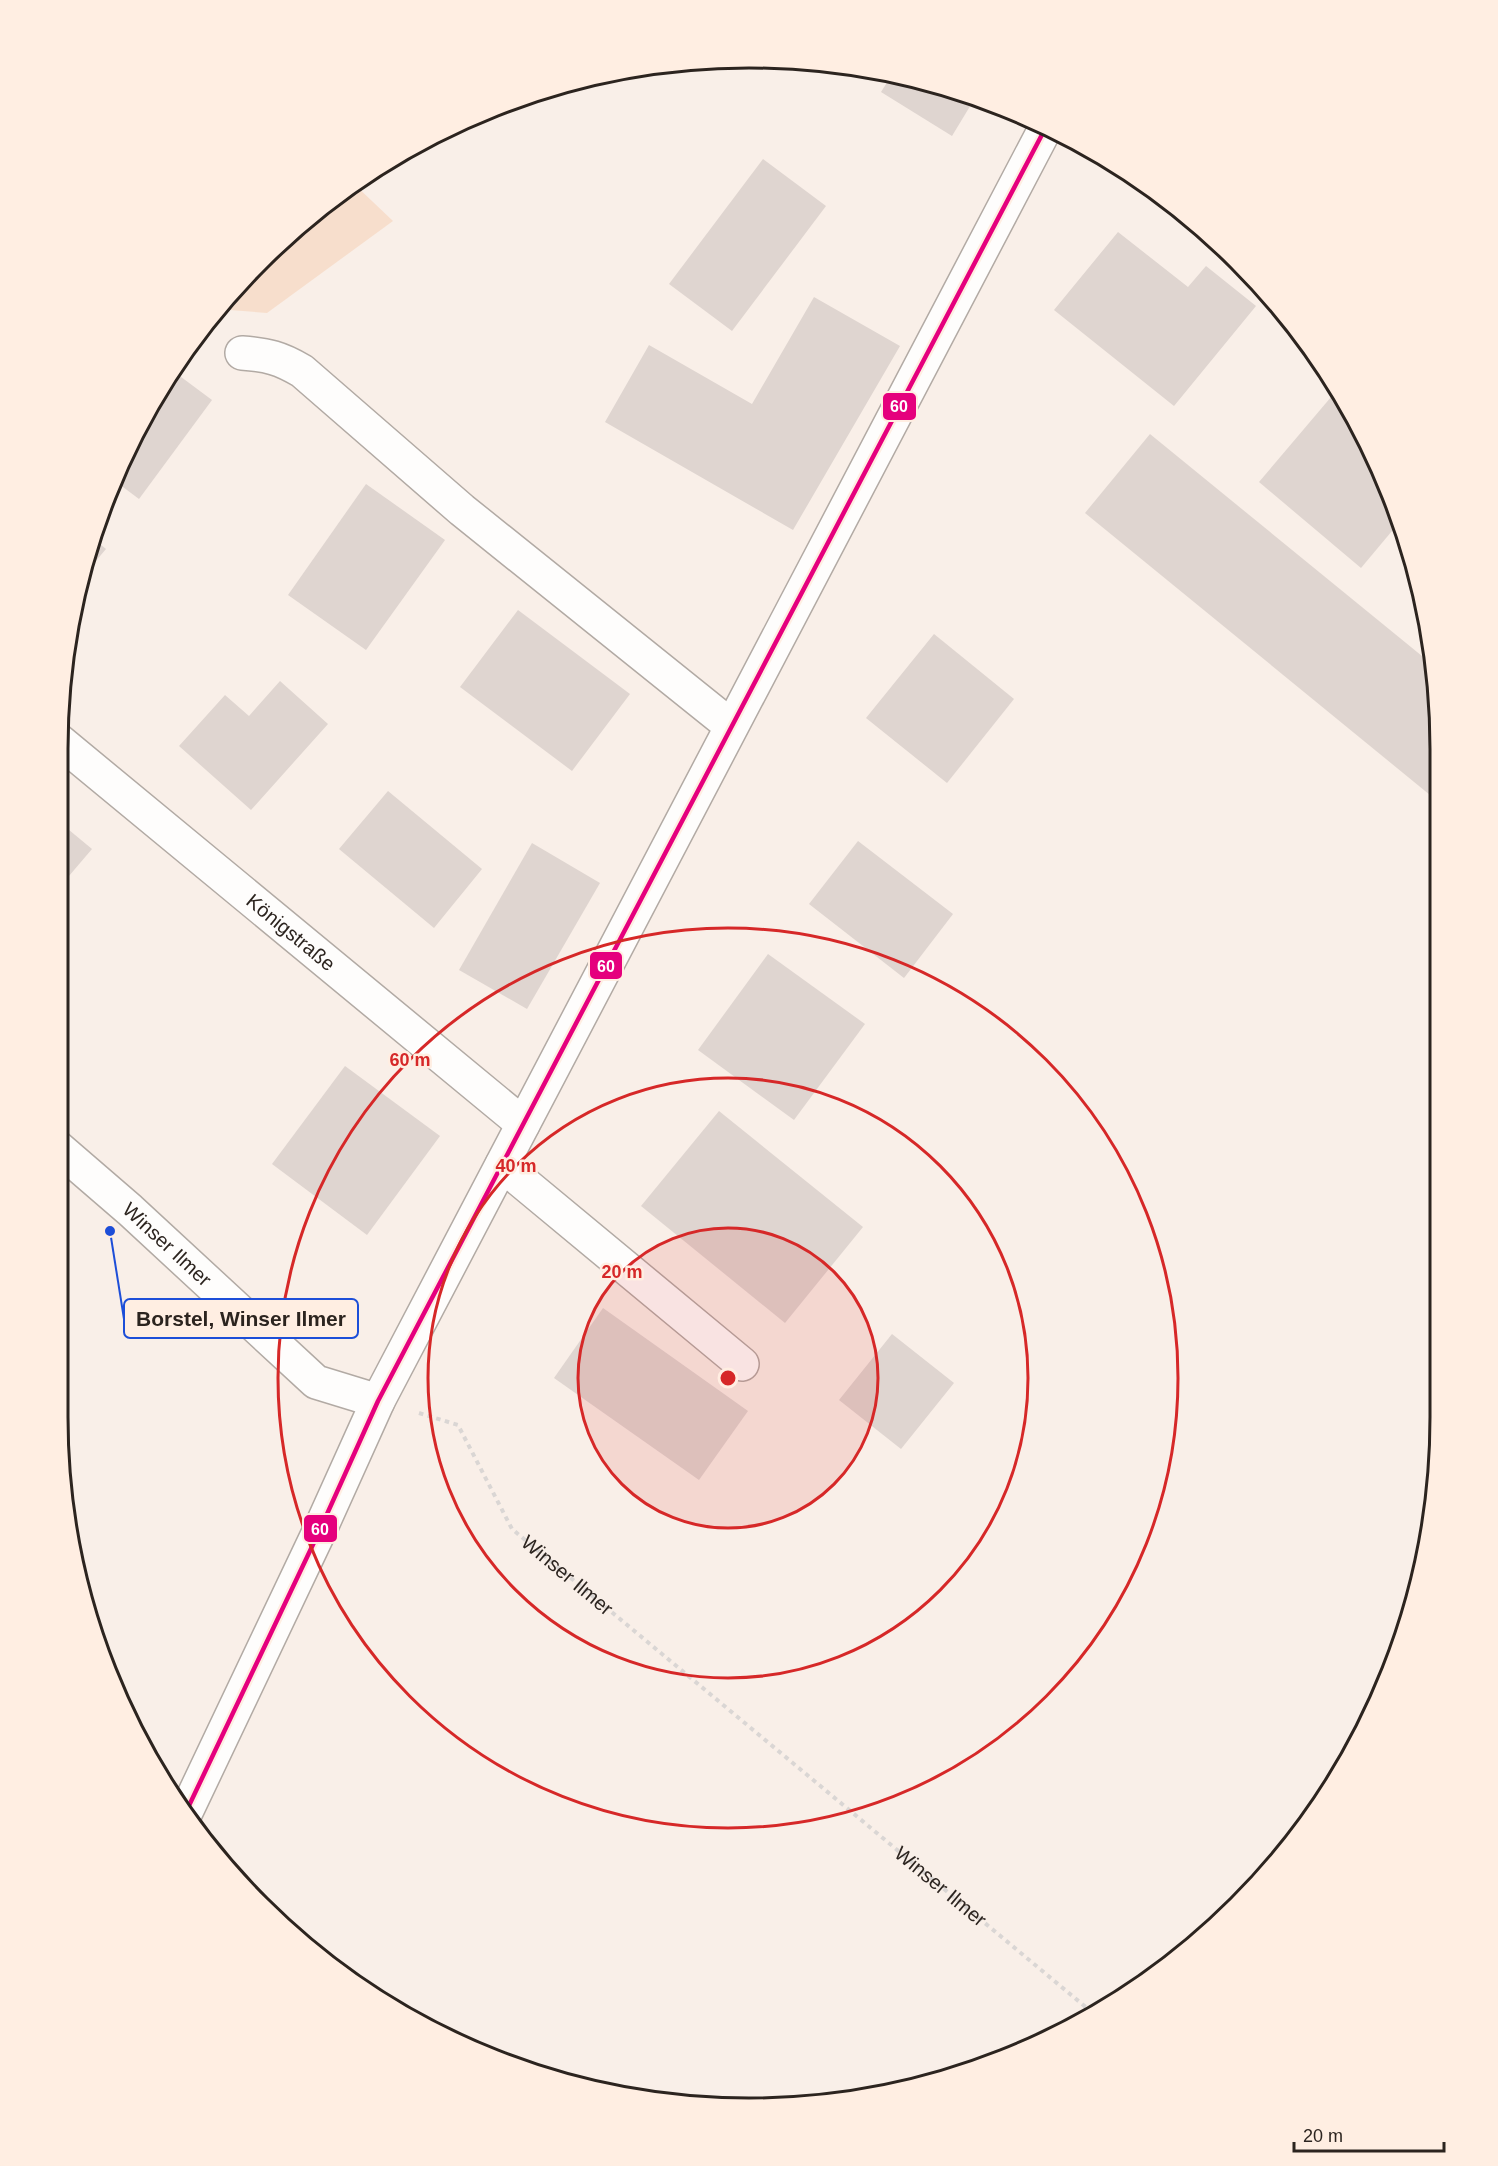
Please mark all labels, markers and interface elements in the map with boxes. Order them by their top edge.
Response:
line badge: 60 [882,392,917,421]
text: 60 [890,398,908,415]
street label: Königstraße [242,889,339,975]
line badge: 60 [589,951,623,980]
text: 60 [597,958,615,975]
text: 60 m [389,1050,431,1070]
text: 40 m [495,1156,537,1176]
street label: Winser Ilmer [118,1198,216,1291]
text: 20 m [601,1262,643,1282]
callout: Borstel, Winser Ilmer [124,1299,358,1338]
text: Borstel, Winser Ilmer [136,1307,346,1330]
centre of rings [718,1368,738,1388]
line badge: 60 [303,1514,338,1543]
text: 60 [311,1521,329,1538]
street label: Winser Ilmer [517,1531,618,1620]
street label: Winser Ilmer [890,1842,991,1931]
scale bar [1294,2115,1444,2153]
text: 20 m [1303,2126,1343,2146]

